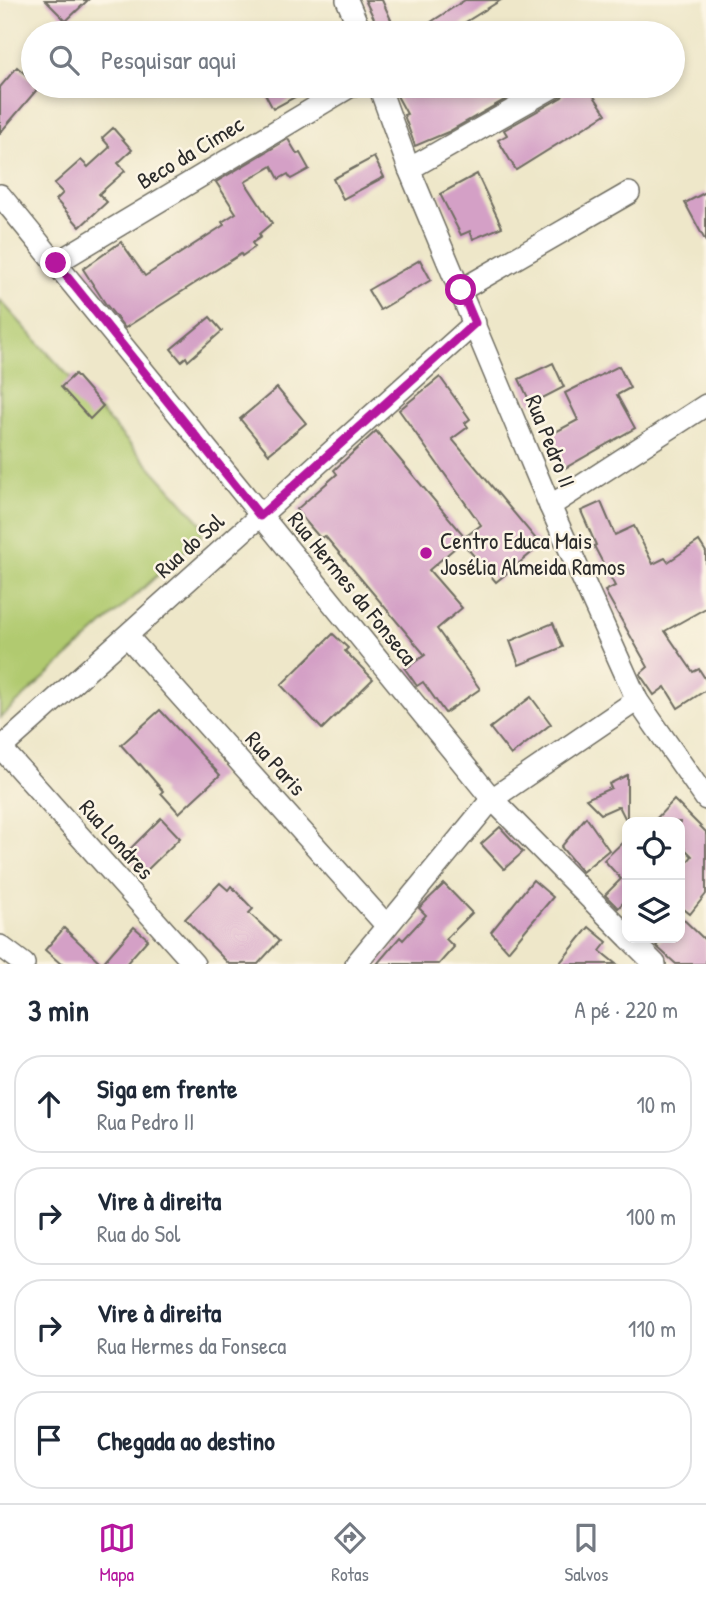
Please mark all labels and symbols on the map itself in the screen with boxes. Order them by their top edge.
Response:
street label: Beco da Cimec [131,108,249,196]
route end [40,247,71,278]
route start [445,274,476,305]
street label: Rua Pedro II [518,390,584,492]
street label: Rua do Sol [148,505,231,584]
street label: Rua Hermes da Fonseca [281,505,425,671]
place label: Centro Educa Mais Josélia Almeida Ramos [440,525,625,582]
marker: Centro Educa Mais Josélia Almeida Ramos [418,545,434,561]
street label: Rua Paris [239,724,313,802]
street label: Rua Londres [73,792,161,886]

